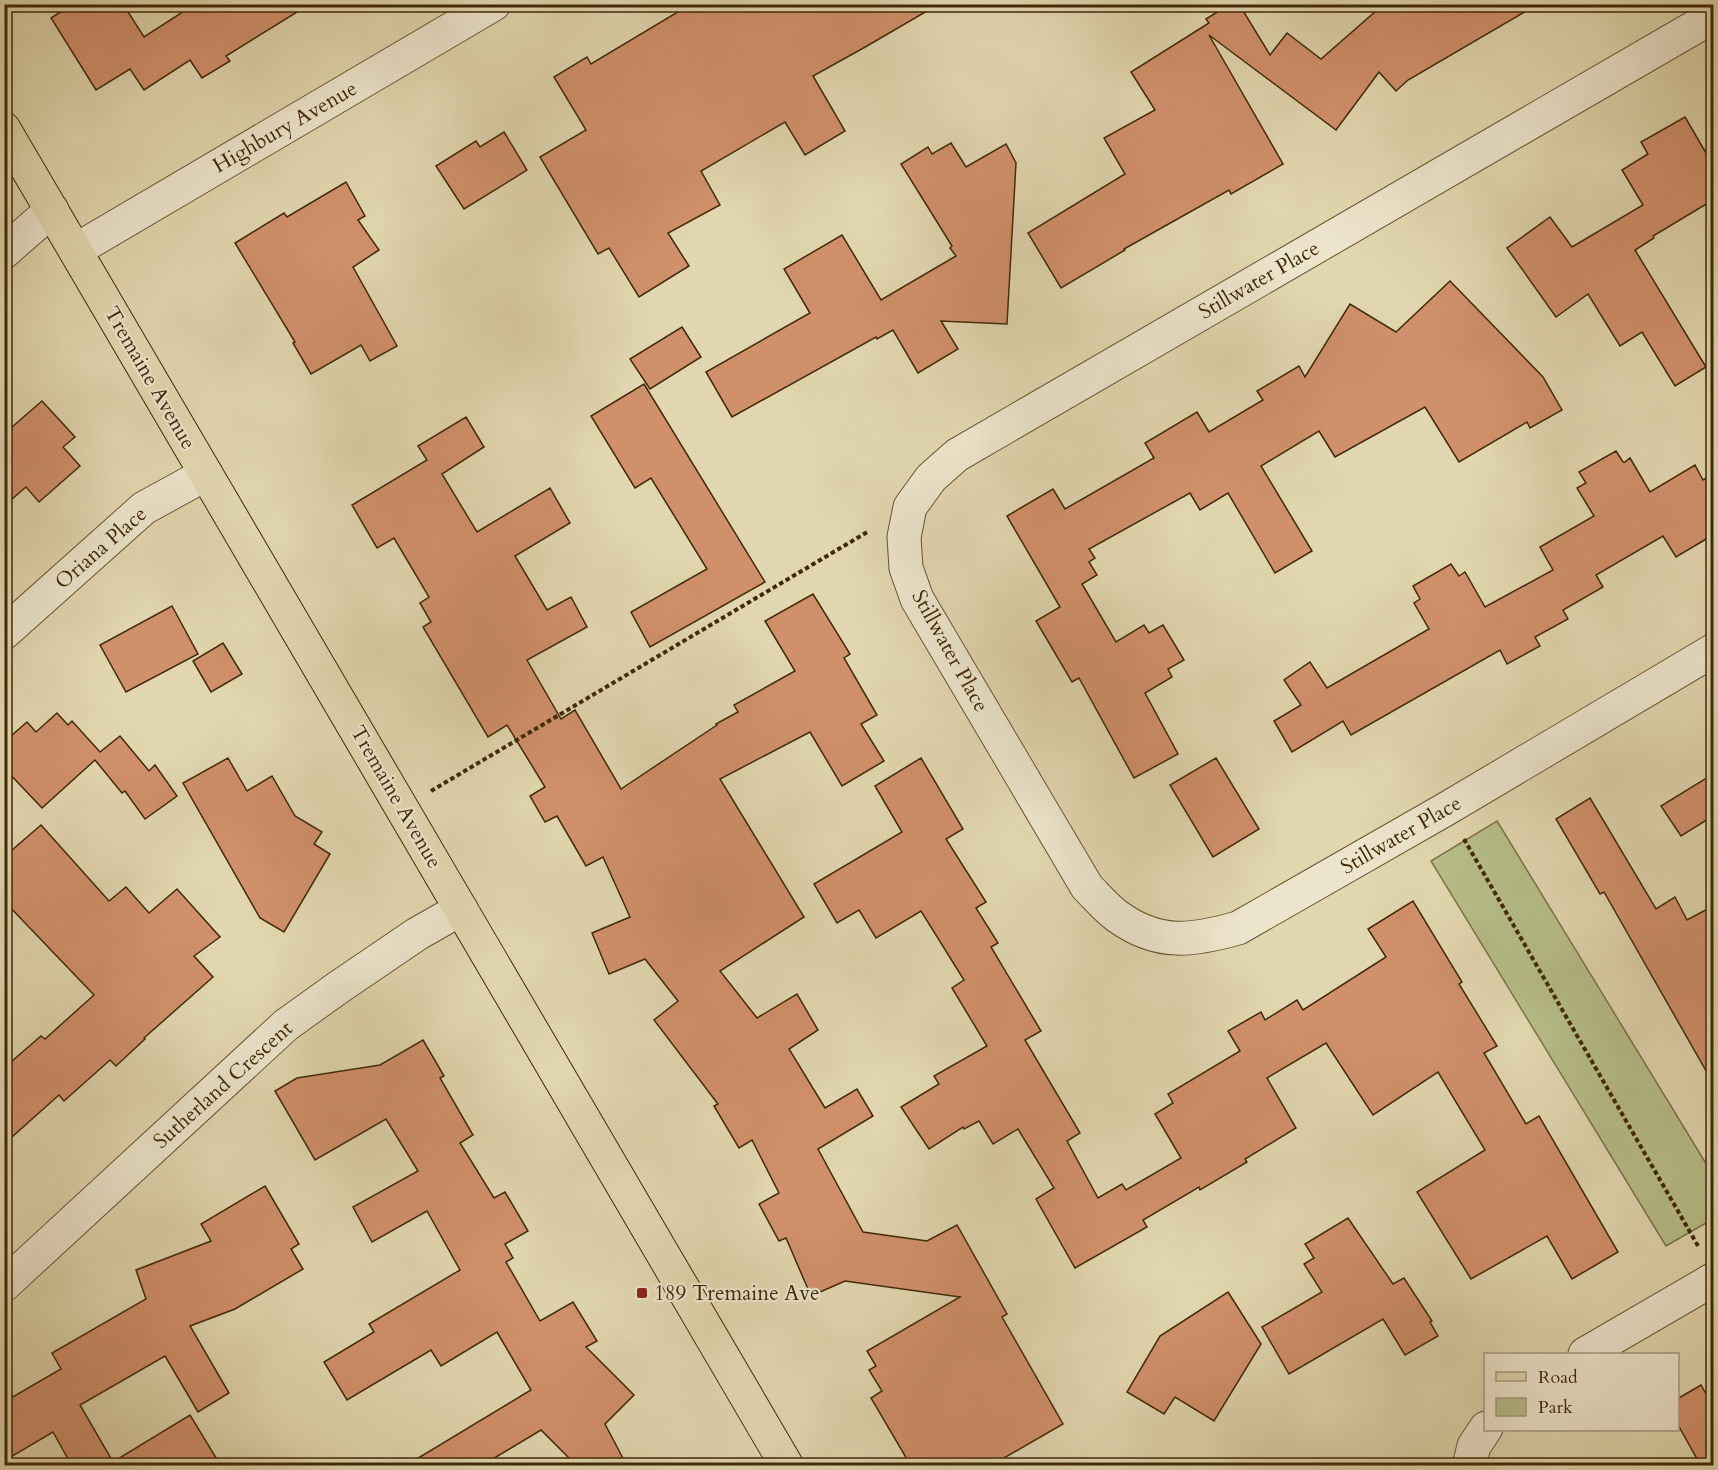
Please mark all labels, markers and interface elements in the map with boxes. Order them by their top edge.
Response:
street label: Highbury Avenue [208,74,362,180]
street label: Stillwater Place [1193,234,1325,326]
street label: Tremaine Avenue [97,301,203,455]
street label: Oriana Place [49,500,153,596]
street label: Stillwater Place [905,585,995,717]
street label: Tremaine Avenue [343,720,449,874]
street label: Stillwater Place [1335,789,1467,881]
street label: Sutherland Crescent [147,1014,299,1156]
place label: 189 Tremaine Ave [654,1279,819,1308]
marker: 189 Tremaine Ave [635,1286,649,1300]
legend [1484,1353,1679,1431]
text: Road [1538,1365,1578,1390]
text: Park [1538,1395,1573,1420]

